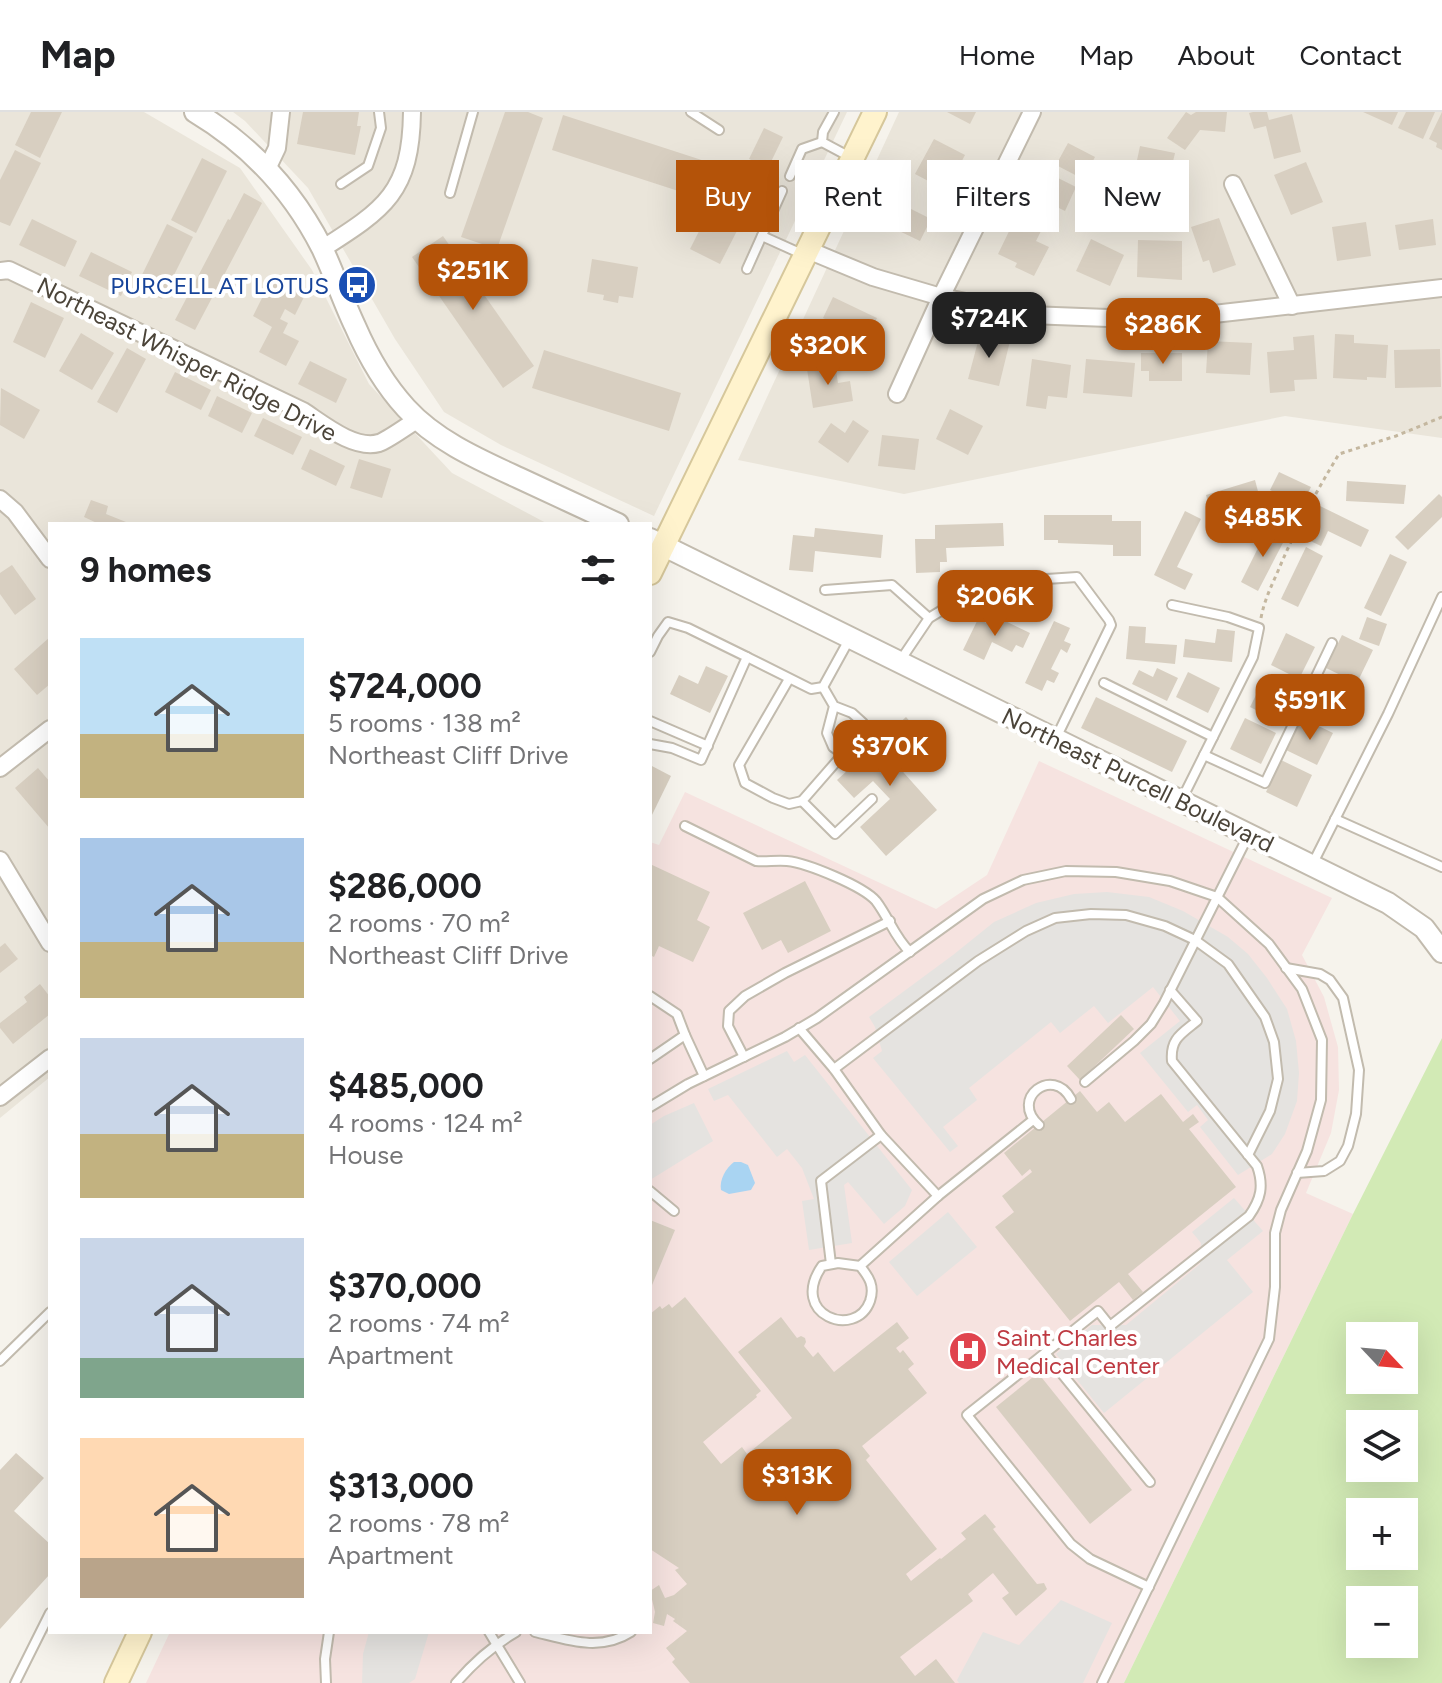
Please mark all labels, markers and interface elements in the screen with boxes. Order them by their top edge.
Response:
text: Map [40,32,116,78]
text: Home [959,38,1035,72]
text: Map [1079,38,1134,72]
text: About [1178,38,1255,72]
text: Contact [1299,38,1402,72]
chip: Buy [676,160,779,232]
chip: Rent [795,160,911,232]
chip: Filters [927,160,1059,232]
chip: New [1075,160,1189,232]
pin: $251K [417,244,529,312]
text: $251K [437,254,509,286]
bus stop icon: PURCELL AT LOTUS [336,264,378,306]
street label: Northeast Whisper Ridge Drive [32,271,342,447]
place label: PURCELL AT LOTUS [110,271,329,300]
pin: $724K [933,292,1045,360]
pin: $286K [1107,298,1219,366]
text: $724K [950,302,1028,334]
text: $286K [1124,308,1202,340]
pin: $320K [772,319,884,387]
text: $320K [789,329,867,361]
pin: $485K [1207,491,1319,559]
text: $485K [1223,501,1303,533]
icon: filters [576,548,620,592]
text: 9 homes [80,550,211,591]
pin: $206K [939,570,1051,638]
text: $206K [956,580,1034,612]
text: $724,000 [328,666,482,707]
icon: home [144,670,240,766]
pin: $591K [1254,674,1366,742]
text: $591K [1274,684,1346,716]
street label: Northeast Purcell Boulevard [997,701,1279,859]
text: 5 rooms · 138 m² [328,707,521,739]
pin: $370K [834,720,946,788]
text: $370K [851,730,929,762]
text: Northeast Cliff Drive [328,739,568,771]
text: $286,000 [328,866,482,907]
icon: home [144,870,240,966]
text: 2 rooms · 70 m² [328,907,510,939]
text: Northeast Cliff Drive [328,939,568,971]
text: $485,000 [328,1066,484,1107]
icon: home [144,1070,240,1166]
text: 4 rooms · 124 m² [328,1107,523,1139]
text: House [328,1139,403,1171]
text: $370,000 [328,1266,482,1307]
icon: home [144,1270,240,1366]
text: 2 rooms · 74 m² [328,1307,510,1339]
north arrow [1346,1322,1418,1394]
map controls [1346,1322,1418,1658]
place label: Saint Charles Medical Center [996,1323,1160,1380]
hospital icon: Saint Charles Medical Center [947,1330,989,1372]
text: Apartment [328,1339,454,1371]
button: layers [1346,1410,1418,1482]
pin: $313K [741,1449,853,1517]
text: $313K [761,1459,833,1491]
text: $313,000 [328,1466,474,1507]
icon: home [144,1470,240,1566]
button: + [1346,1498,1418,1570]
text: 2 rooms · 78 m² [328,1507,509,1539]
text: Apartment [328,1539,454,1571]
button: − [1346,1586,1418,1658]

